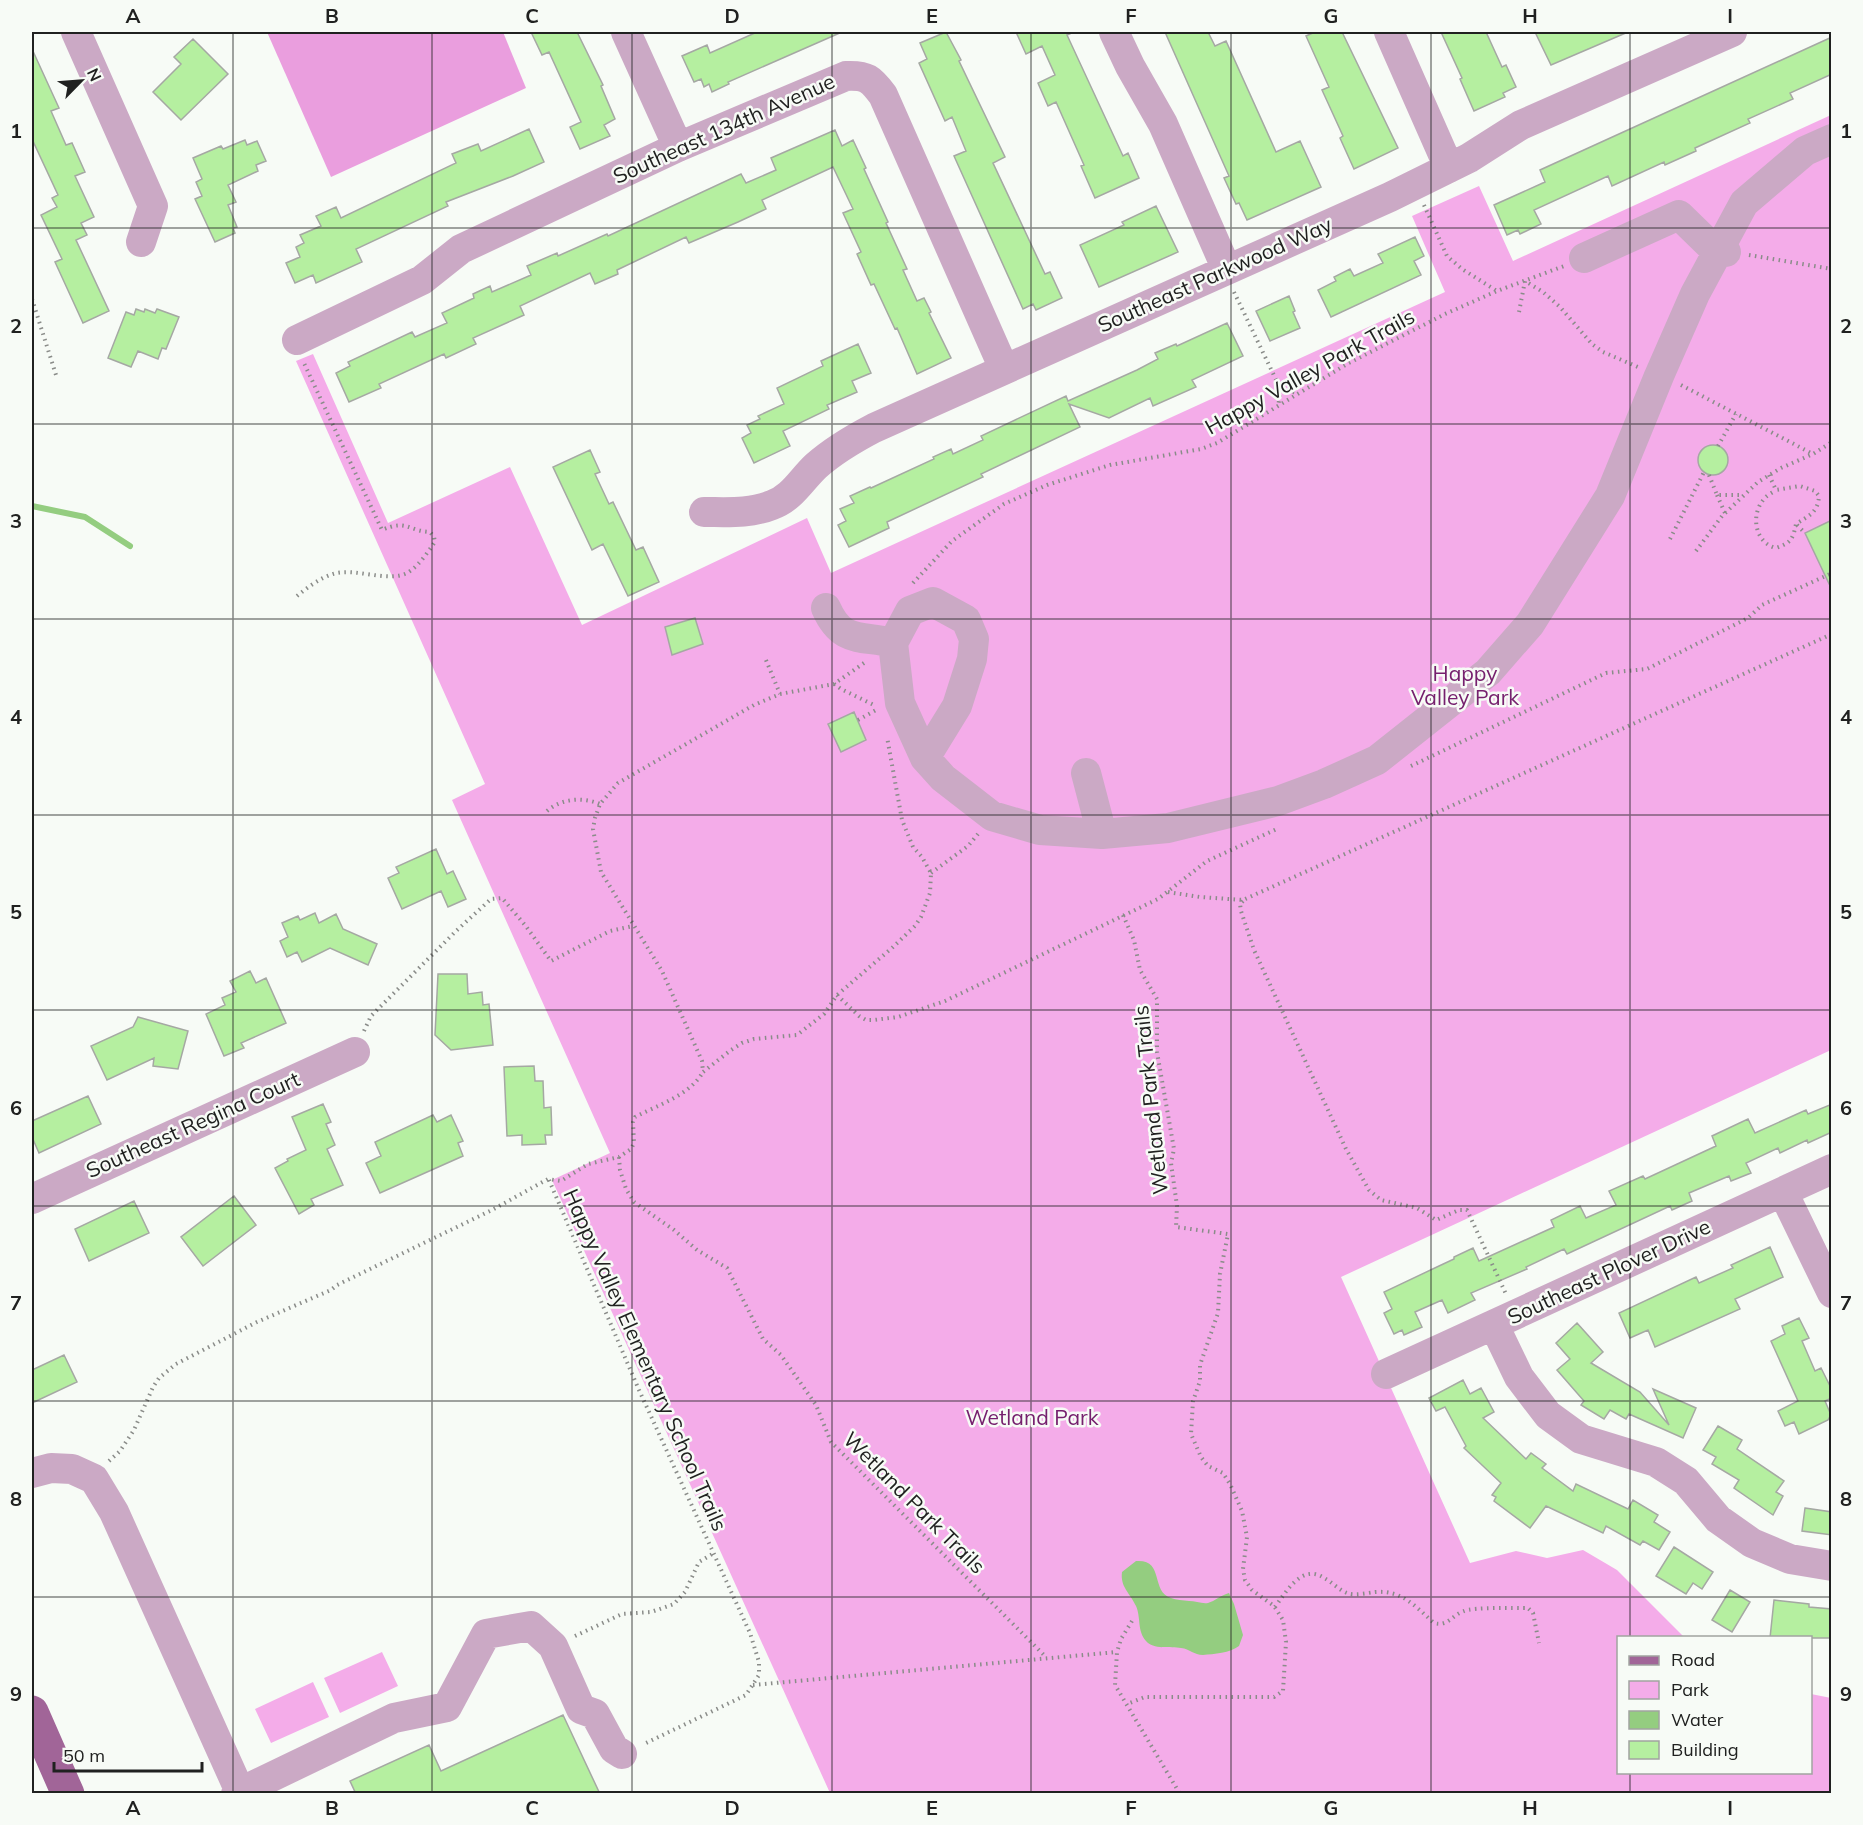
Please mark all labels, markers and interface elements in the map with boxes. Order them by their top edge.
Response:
text: A [126,3,141,28]
text: B [325,3,339,28]
text: C [525,3,539,28]
text: D [724,3,740,28]
text: E [926,3,938,28]
text: F [1125,3,1137,28]
text: G [1324,3,1338,28]
text: H [1522,3,1538,28]
text: I [1727,3,1733,28]
north arrow [51,51,111,111]
text: N [83,65,106,84]
street label: Southeast 134th Avenue [609,67,839,189]
text: 1 [10,118,22,143]
text: 1 [1840,118,1852,143]
street label: Southeast Parkwood Way [1093,211,1336,338]
street label: Happy Valley Park Trails [1200,303,1419,440]
text: 2 [10,313,22,338]
text: 2 [1840,313,1852,338]
text: 3 [10,508,22,533]
text: 3 [1840,508,1852,533]
park label: Happy Valley Park [1411,660,1519,710]
text: 4 [10,704,22,729]
text: 4 [1840,704,1852,729]
text: 5 [10,899,22,924]
text: 5 [1840,899,1852,924]
street label: Wetland Park Trails [1127,1004,1173,1196]
street label: Southeast Regina Court [82,1065,303,1183]
text: 6 [10,1095,22,1120]
text: 6 [1840,1095,1852,1120]
street label: Happy Valley Elementary School Trails [558,1184,733,1535]
street label: Southeast Plover Drive [1503,1213,1714,1330]
text: 7 [10,1290,22,1315]
text: 7 [1840,1290,1852,1315]
park label: Wetland Park [965,1404,1099,1430]
street label: Wetland Park Trails [838,1426,991,1579]
text: 8 [10,1486,22,1511]
text: 8 [1840,1486,1852,1511]
legend [1617,1636,1812,1774]
text: Road [1671,1648,1715,1671]
text: Park [1671,1678,1710,1701]
text: 9 [10,1681,22,1706]
text: 9 [1840,1681,1852,1706]
text: Water [1671,1708,1724,1731]
scale bar [54,1735,202,1773]
text: Building [1671,1738,1739,1761]
text: 50 m [63,1744,105,1767]
text: A [126,1795,141,1820]
text: B [325,1795,339,1820]
text: C [525,1795,539,1820]
text: D [724,1795,740,1820]
text: E [926,1795,938,1820]
text: F [1125,1795,1137,1820]
text: G [1324,1795,1338,1820]
text: H [1522,1795,1538,1820]
text: I [1727,1795,1733,1820]

